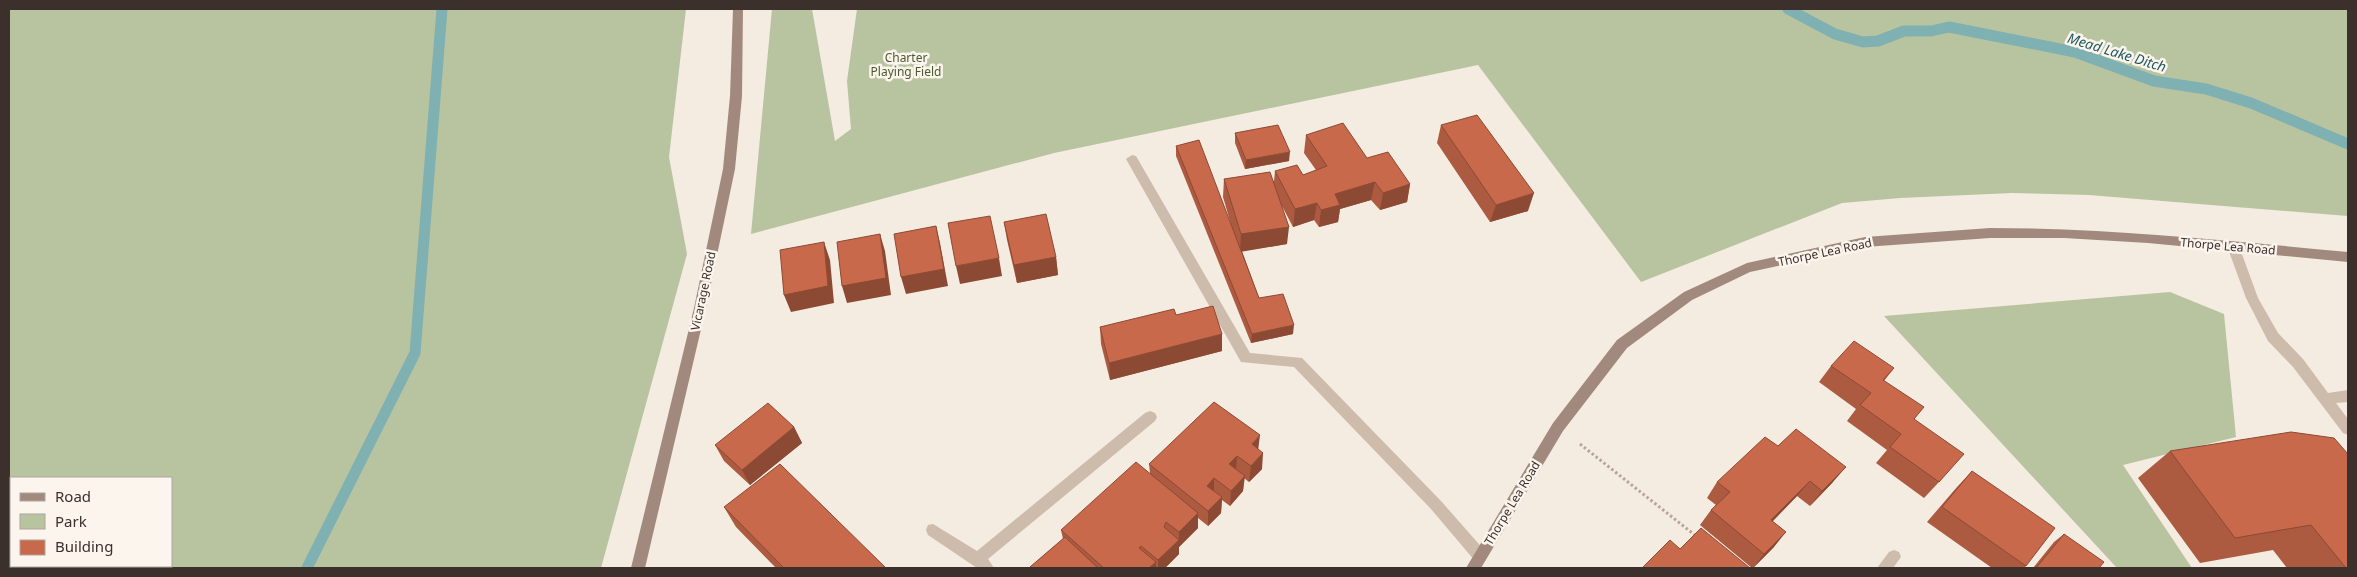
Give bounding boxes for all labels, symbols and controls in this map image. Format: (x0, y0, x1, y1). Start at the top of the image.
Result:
water label: Mead Lake Ditch (2065, 28, 2169, 76)
park label: Charter Playing Field (871, 49, 941, 80)
street label: Thorpe Lea Road (2180, 233, 2276, 259)
street label: Thorpe Lea Road (1777, 234, 1873, 270)
street label: Vicarage Road (686, 250, 720, 332)
street label: Thorpe Lea Road (1480, 458, 1544, 548)
legend (10, 477, 172, 567)
text: Road (55, 486, 91, 506)
text: Park (55, 511, 87, 531)
text: Building (55, 536, 113, 556)

